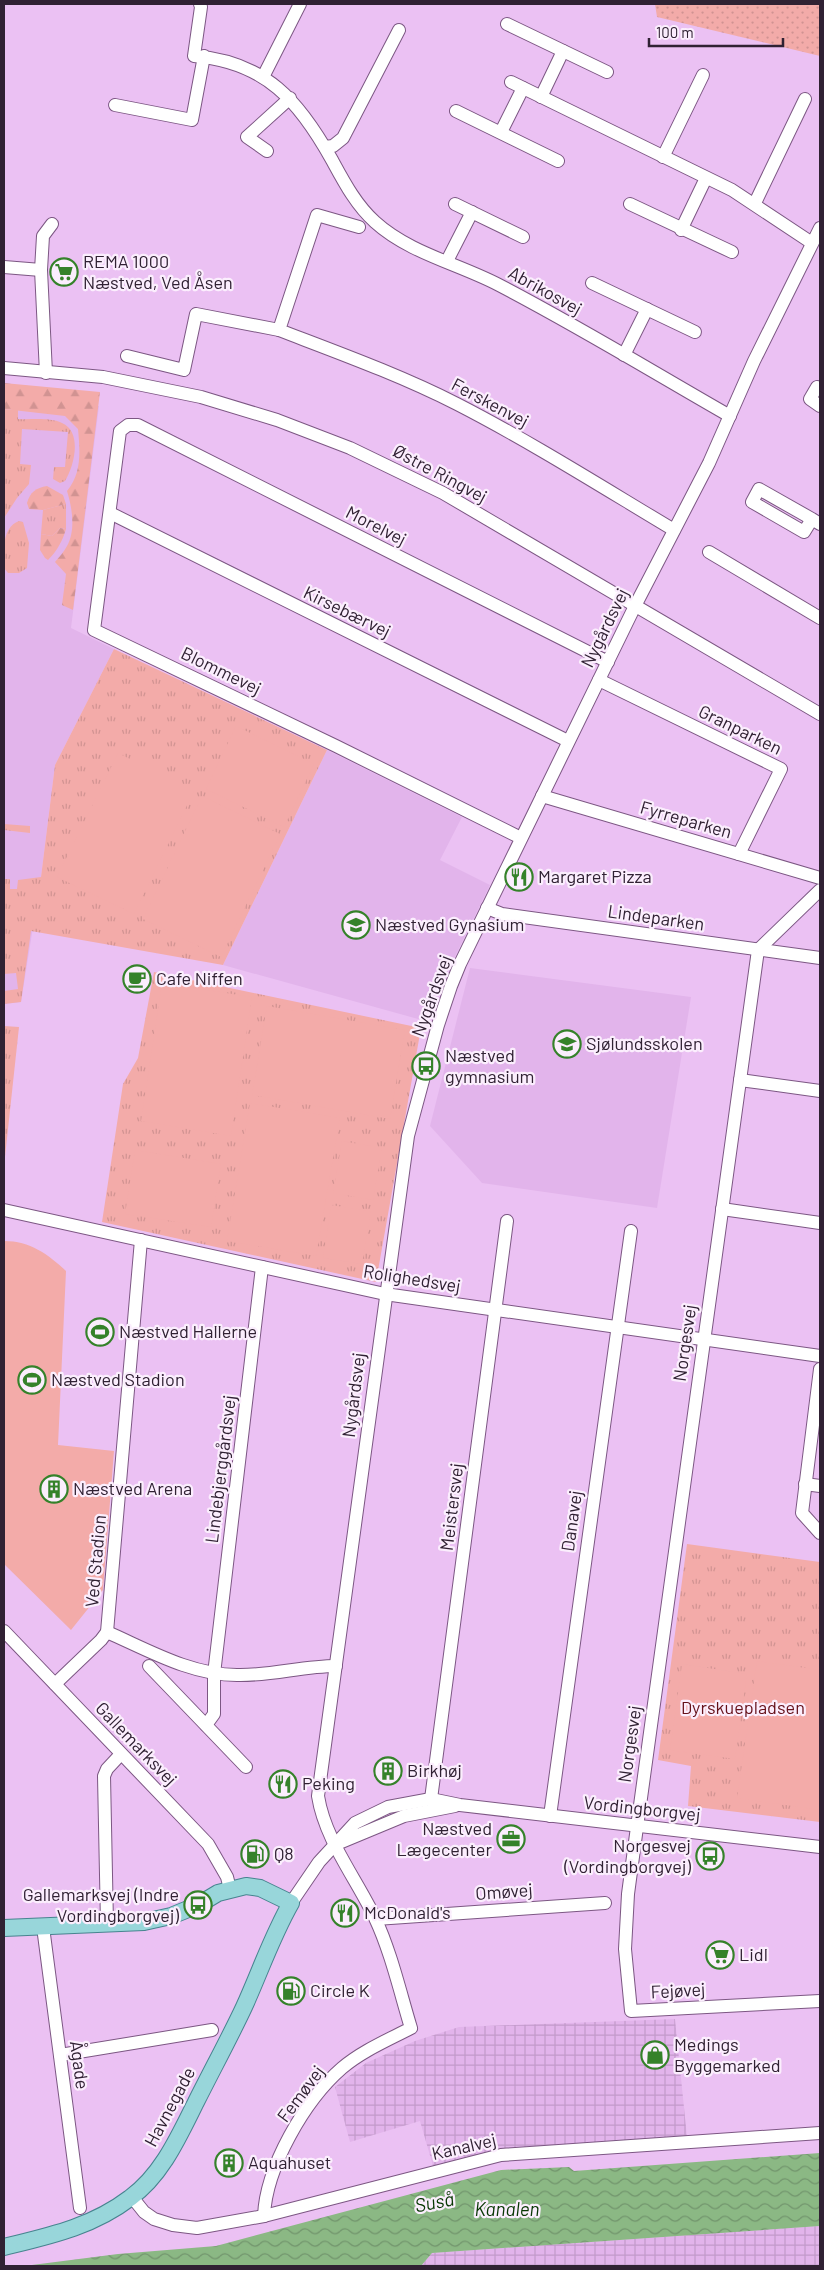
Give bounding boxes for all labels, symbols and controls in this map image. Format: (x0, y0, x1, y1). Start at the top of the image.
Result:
scale bar (649, 15, 783, 47)
text: 100 m (656, 23, 694, 41)
place label: REMA 1000 Næstved, Ved Åsen (83, 250, 233, 293)
supermarket icon: REMA 1000 Næstved, Ved Åsen (49, 257, 79, 287)
street label: Abrikosvej (505, 261, 586, 319)
street label: Ferskenvej (448, 373, 533, 432)
street label: Østre Ringvej (390, 439, 491, 507)
street label: Morelvej (342, 501, 410, 550)
street label: Kirsebærvej (300, 581, 395, 642)
street label: Nygårdsvej (575, 584, 633, 671)
street label: Blommevej (178, 641, 265, 699)
street label: Granparken (695, 699, 786, 759)
street label: Fyrreparken (638, 795, 735, 843)
restaurant icon: Margaret Pizza (504, 862, 534, 892)
place label: Margaret Pizza (538, 865, 652, 887)
street label: Lindeparken (606, 899, 706, 935)
school or university icon: Næstved Gynasium (341, 910, 371, 940)
place label: Næstved Gynasium (375, 913, 524, 935)
street label: Nygårdsvej (406, 952, 456, 1040)
cafe icon: Cafe Niffen (122, 964, 152, 994)
place label: Cafe Niffen (156, 967, 243, 989)
school or university icon: Sjølundsskolen (552, 1029, 582, 1059)
place label: Sjølundsskolen (586, 1032, 703, 1054)
place label: Næstved gymnasium (445, 1044, 535, 1087)
bus stop icon: Næstved gymnasium (411, 1051, 441, 1081)
street label: Rolighedsvej (362, 1259, 463, 1297)
street label: Norgesvej (668, 1303, 700, 1383)
sports icon: Næstved Hallerne (85, 1317, 115, 1347)
place label: Næstved Hallerne (119, 1320, 257, 1342)
street label: Nygårdsvej (337, 1351, 369, 1439)
sports icon: Næstved Stadion (17, 1365, 47, 1395)
place label: Næstved Stadion (51, 1368, 185, 1390)
street label: Lindebjerggårdsvej (200, 1394, 240, 1544)
street label: Meistersvej (435, 1462, 467, 1552)
building icon: Næstved Arena (39, 1474, 69, 1504)
place label: Næstved Arena (73, 1477, 192, 1499)
street label: Danavej (556, 1489, 586, 1553)
street label: Ved Stadion (80, 1514, 110, 1608)
park label: Dyrskuepladsen (681, 1696, 805, 1718)
street label: Gallemarksvej (91, 1697, 182, 1790)
street label: Norgesvej (613, 1704, 645, 1784)
building icon: Birkhøj (373, 1756, 403, 1786)
place label: Birkhøj (407, 1759, 462, 1781)
restaurant icon: Peking (268, 1769, 298, 1799)
place label: Peking (302, 1772, 355, 1794)
street label: Vordingborgvej (583, 1791, 702, 1825)
place label: Næstved Lægecenter (397, 1817, 492, 1860)
office icon: Næstved Lægecenter (496, 1824, 526, 1854)
place label: Norgesvej (Vordingborgvej) (563, 1834, 691, 1877)
fuel station icon: Q8 (240, 1839, 270, 1869)
bus stop icon: Norgesvej (Vordingborgvej) (695, 1841, 725, 1871)
place label: Q8 (274, 1842, 294, 1864)
street label: Omøvej (475, 1878, 533, 1904)
place label: Gallemarksvej (Indre Vordingborgvej) (23, 1883, 179, 1926)
bus stop icon: Gallemarksvej (Indre Vordingborgvej) (183, 1890, 213, 1920)
restaurant icon: McDonald's (330, 1898, 360, 1928)
place label: McDonald's (364, 1901, 451, 1923)
supermarket icon: Lidl (705, 1940, 735, 1970)
place label: Lidl (739, 1943, 768, 1965)
fuel station icon: Circle K (276, 1976, 306, 2006)
street label: Fejøvej (650, 1978, 706, 2002)
place label: Circle K (310, 1979, 370, 2001)
place label: Medings Byggemarked (674, 2033, 781, 2076)
street label: Ågade (66, 2039, 94, 2091)
shop icon: Medings Byggemarked (640, 2040, 670, 2070)
street label: Femøvej (272, 2061, 329, 2126)
street label: Havnegade (139, 2063, 199, 2150)
street label: Kanalvej (429, 2128, 498, 2164)
building icon: Aquahuset (214, 2148, 244, 2178)
place label: Aquahuset (248, 2151, 331, 2173)
water label: Suså (413, 2186, 456, 2217)
water label: Kanalen (474, 2197, 540, 2220)

